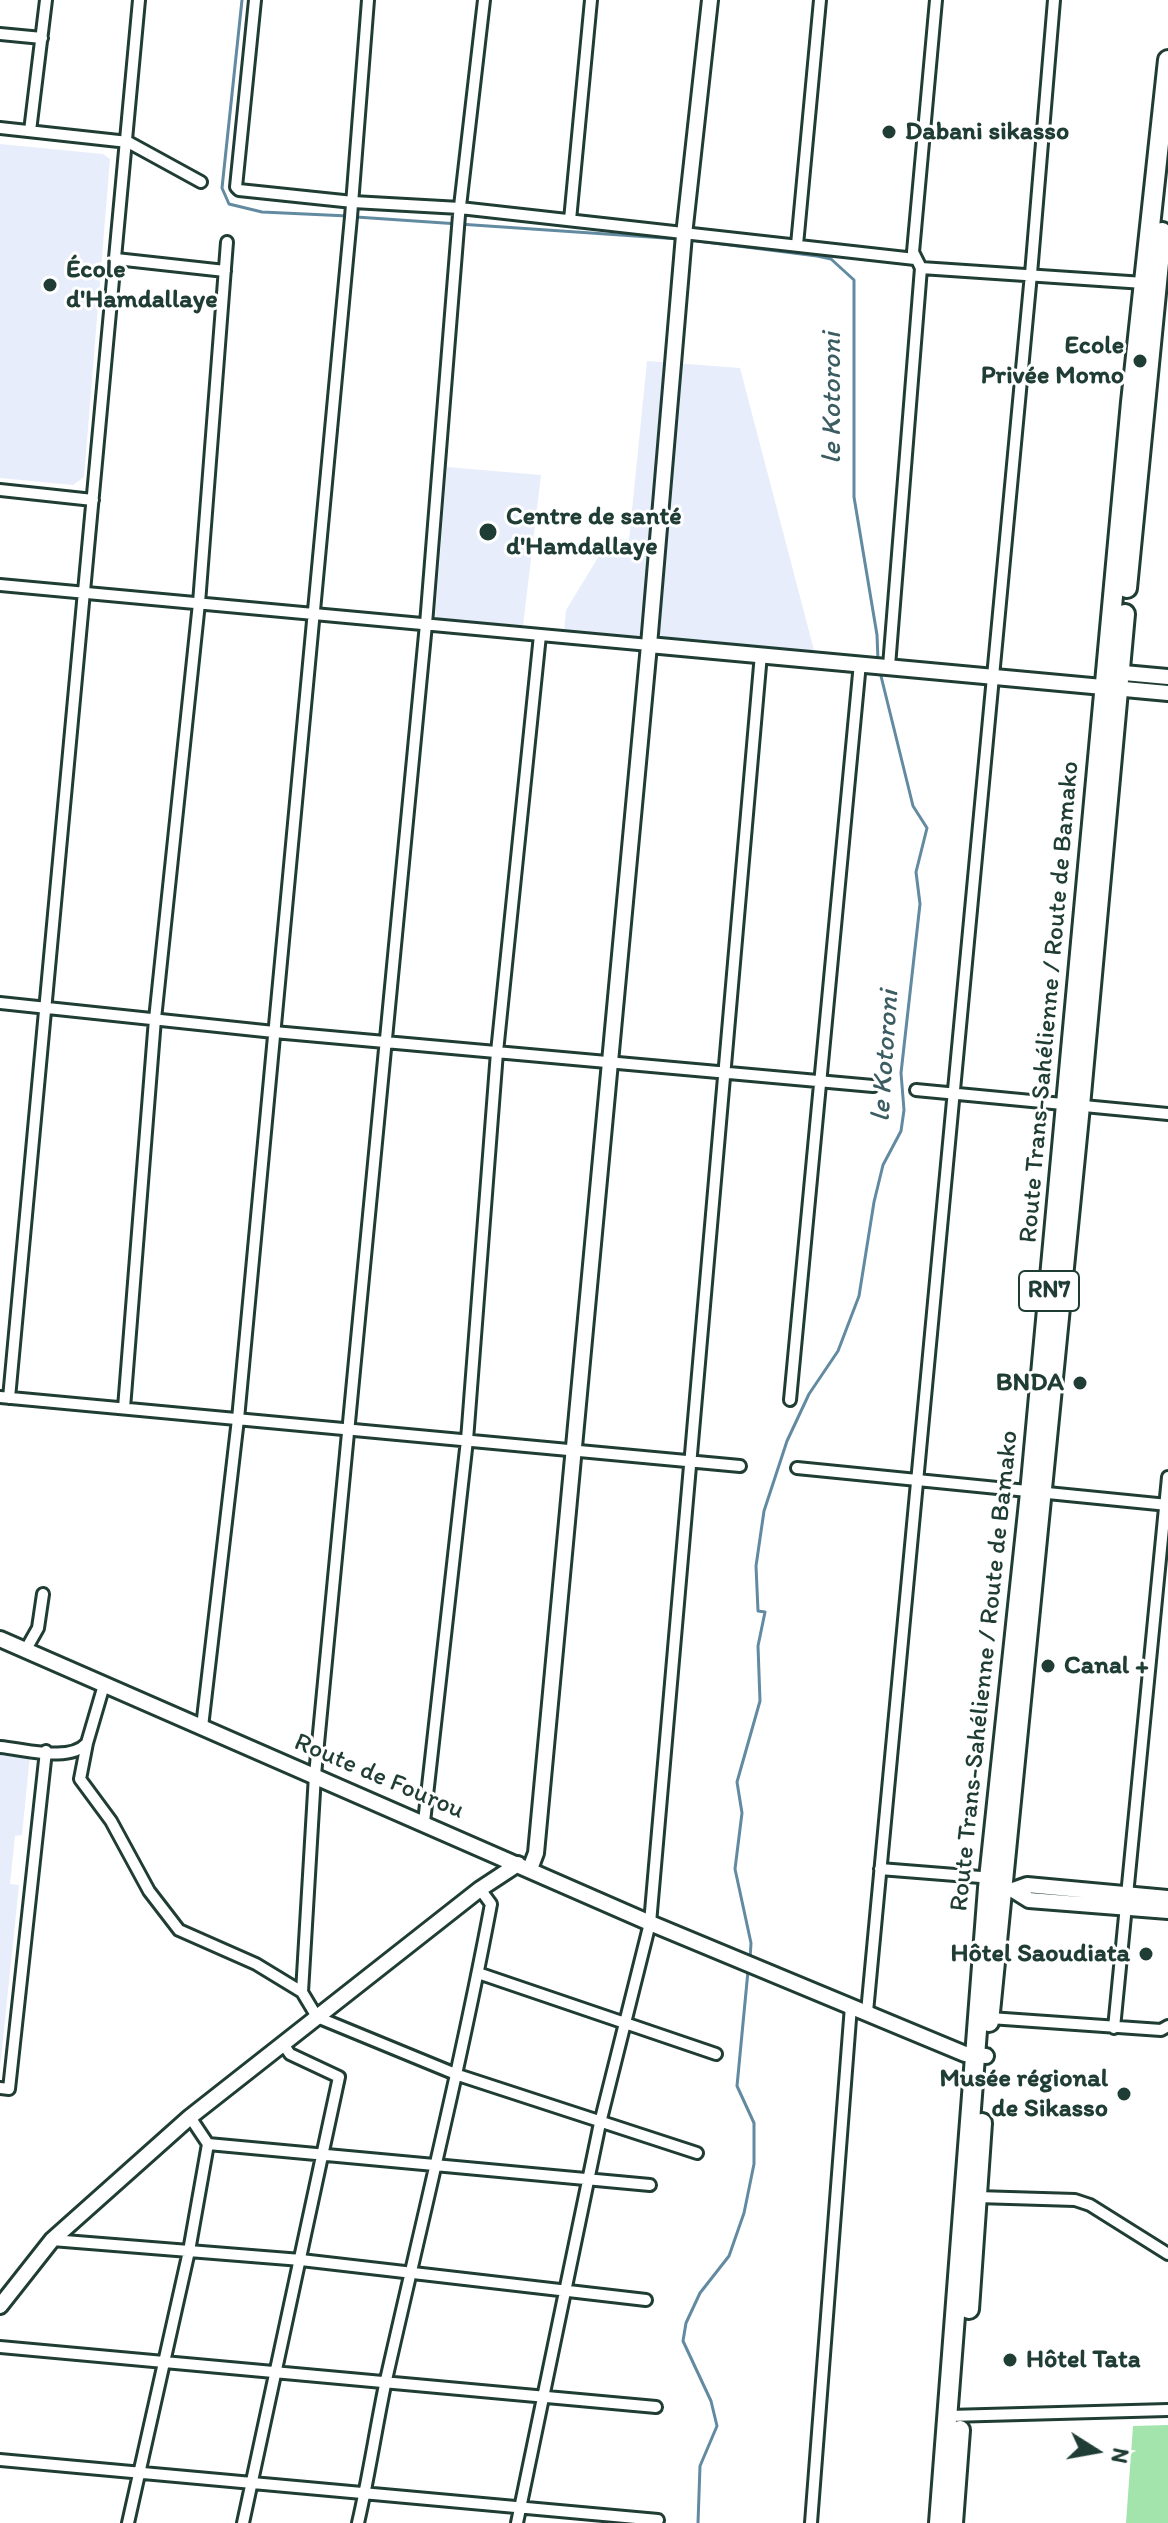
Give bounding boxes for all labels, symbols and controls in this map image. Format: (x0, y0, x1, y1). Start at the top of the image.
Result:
place label: Dabani sikasso (905, 116, 1069, 148)
marker: Dabani sikasso (880, 123, 898, 141)
place label: École d'Hamdallaye (66, 254, 218, 316)
marker: École d'Hamdallaye (41, 276, 59, 294)
place label: Ecole Privée Momo (981, 330, 1124, 392)
water label: le Kotoroni (816, 332, 850, 464)
marker: Ecole Privée Momo (1131, 352, 1149, 370)
place label: Centre de santé d'Hamdallaye (506, 501, 682, 562)
marker: Centre de santé d'Hamdallaye (477, 521, 499, 543)
street label: Route Trans-Sahélienne / Route de Bamako (1013, 760, 1087, 1244)
water label: le Kotoroni (865, 989, 907, 1123)
road number: RN7 (1019, 1271, 1079, 1311)
place label: BNDA (996, 1367, 1064, 1399)
marker: BNDA (1071, 1374, 1089, 1392)
street label: Route Trans-Sahélienne / Route de Bamako (944, 1429, 1026, 1913)
place label: Canal + (1064, 1650, 1149, 1682)
marker: Canal + (1039, 1657, 1057, 1675)
street label: Route de Fourou (289, 1727, 469, 1827)
place label: Hôtel Saoudiata (951, 1938, 1130, 1970)
marker: Hôtel Saoudiata (1137, 1945, 1155, 1963)
place label: Musée régional de Sikasso (940, 2063, 1108, 2124)
marker: Musée régional de Sikasso (1115, 2085, 1133, 2103)
place label: Hôtel Tata (1026, 2344, 1141, 2376)
marker: Hôtel Tata (1001, 2351, 1019, 2369)
north arrow (1056, 2411, 1136, 2491)
text: N (1105, 2446, 1135, 2466)

